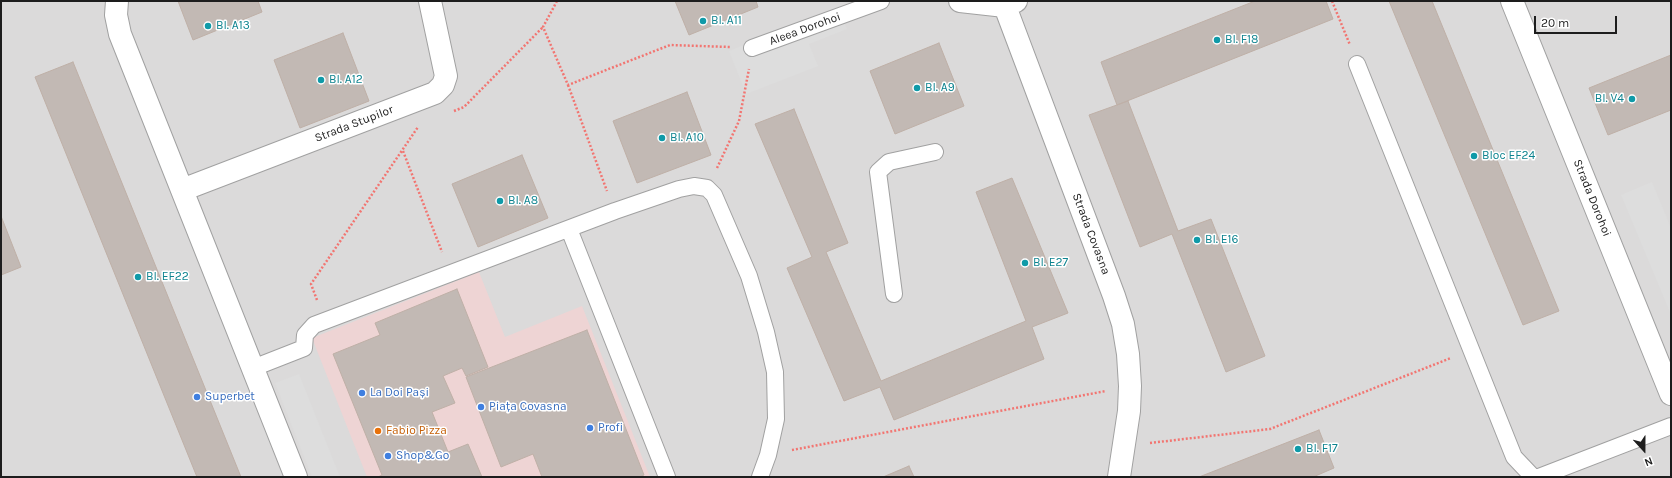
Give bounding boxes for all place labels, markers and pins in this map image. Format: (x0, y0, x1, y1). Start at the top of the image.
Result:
place label: Bl. A11 (711, 14, 742, 28)
marker: Bl. A11 (698, 16, 708, 26)
place label: Bl. A13 (216, 19, 250, 33)
marker: Bl. A13 (203, 21, 213, 31)
place label: Bl. F18 (1225, 33, 1258, 47)
marker: Bl. F18 (1212, 35, 1222, 45)
place label: Bl. A12 (329, 73, 363, 87)
marker: Bl. A12 (316, 75, 326, 85)
place label: Bl. A9 (925, 81, 955, 95)
marker: Bl. A9 (912, 83, 922, 93)
place label: Bl. V4 (1595, 92, 1624, 106)
marker: Bl. V4 (1627, 94, 1637, 104)
place label: Bl. A10 (670, 131, 704, 145)
marker: Bl. A10 (657, 133, 667, 143)
place label: Bloc EF24 (1482, 149, 1535, 163)
marker: Bloc EF24 (1469, 151, 1479, 161)
place label: Bl. A8 (508, 194, 538, 208)
marker: Bl. A8 (495, 196, 505, 206)
place label: Bl. E16 (1205, 233, 1238, 247)
marker: Bl. E16 (1192, 235, 1202, 245)
place label: Bl. E27 (1033, 256, 1068, 270)
marker: Bl. E27 (1020, 258, 1030, 268)
place label: Bl. EF22 (146, 270, 189, 284)
marker: Bl. EF22 (133, 272, 143, 282)
place label: La Doi Pași (370, 386, 429, 400)
marker: La Doi Pași (357, 388, 367, 398)
place label: Superbet (205, 390, 255, 404)
marker: Superbet (192, 392, 202, 402)
place label: Piața Covasna (489, 400, 566, 414)
marker: Piața Covasna (476, 402, 486, 412)
place label: Profi (598, 421, 623, 435)
marker: Profi (585, 423, 595, 433)
place label: Fabio Pizza (386, 424, 447, 438)
marker: Fabio Pizza (373, 426, 383, 436)
place label: Bl. F17 (1306, 442, 1338, 456)
marker: Bl. F17 (1293, 444, 1303, 454)
place label: Shop&Go (396, 449, 449, 463)
marker: Shop&Go (383, 451, 393, 461)

